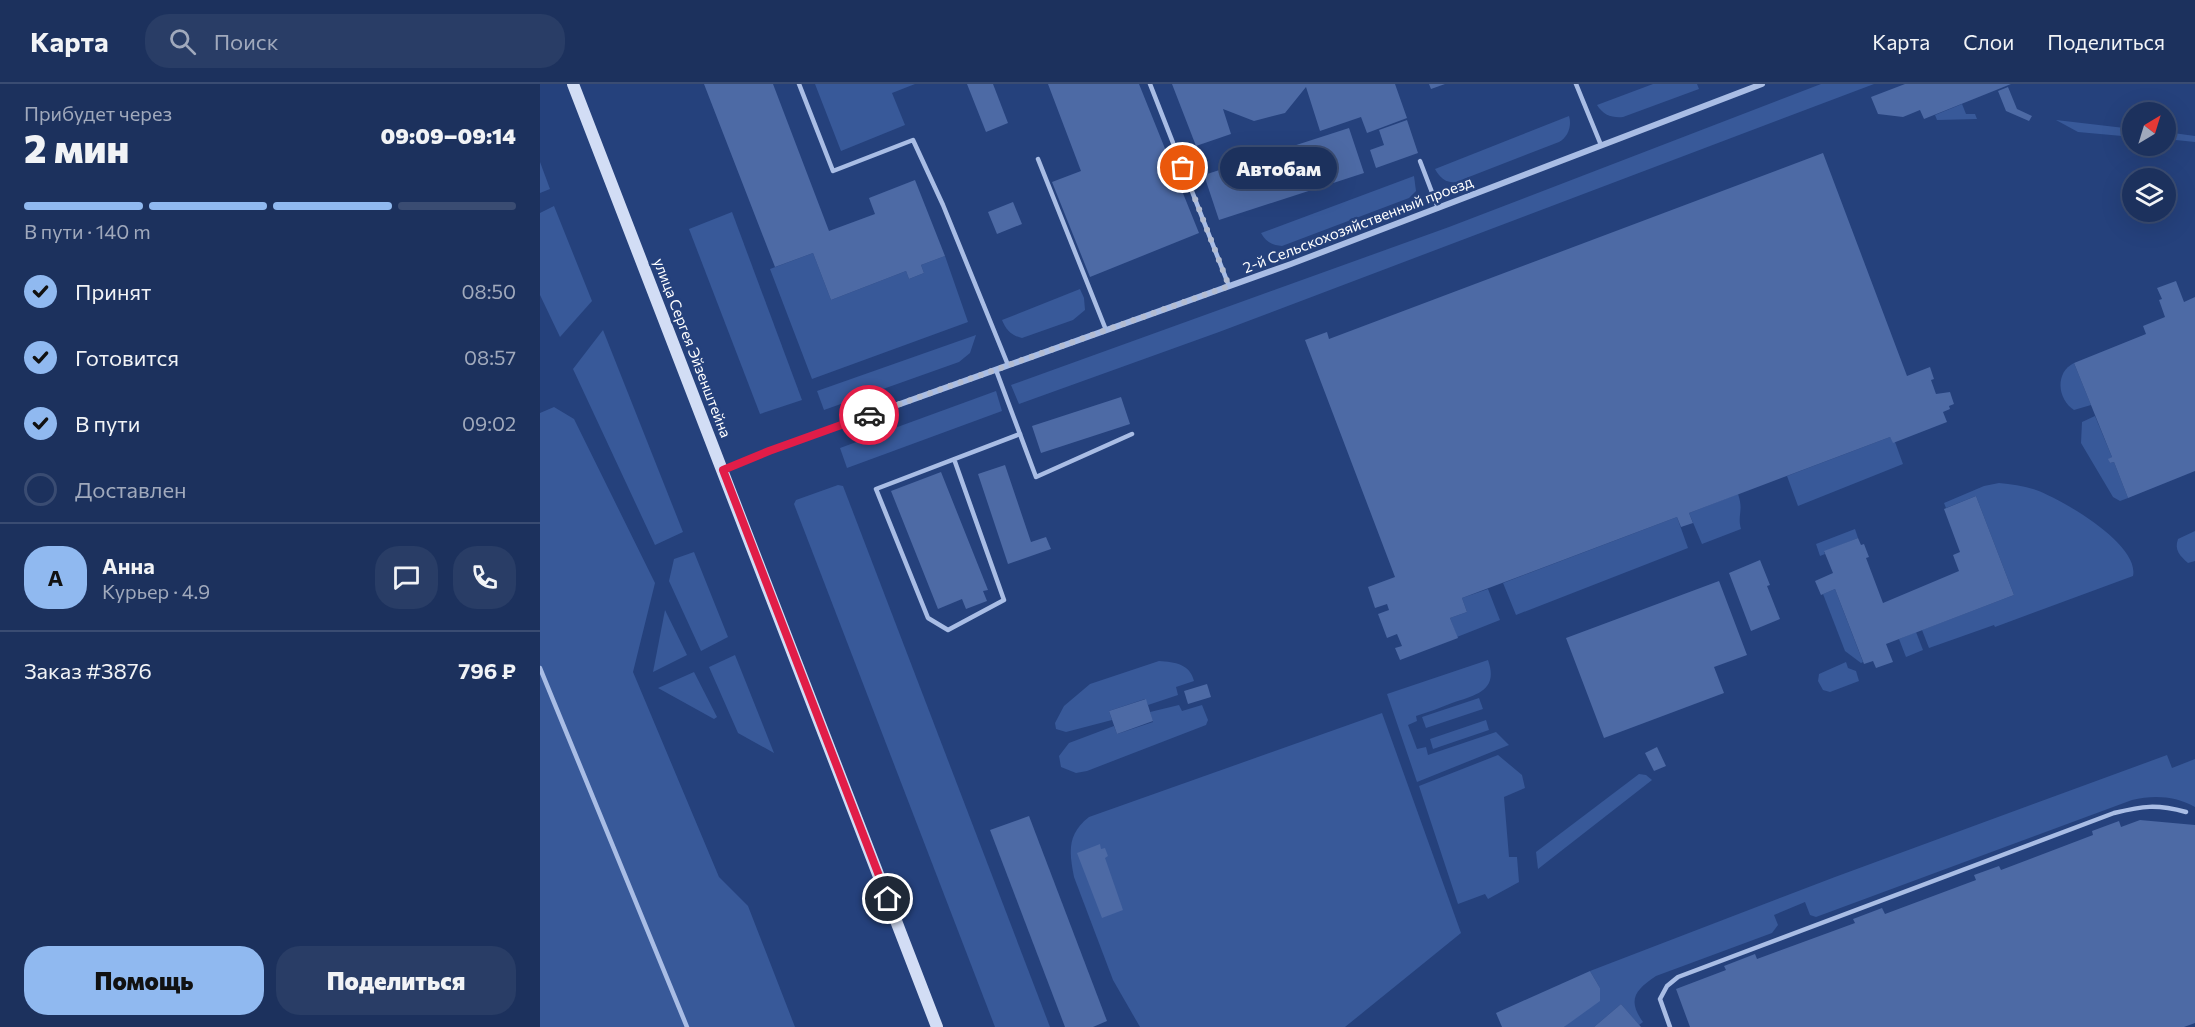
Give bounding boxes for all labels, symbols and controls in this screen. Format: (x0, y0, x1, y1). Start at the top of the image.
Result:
search box (145, 14, 565, 68)
text: Карта (30, 24, 109, 58)
icon: search (166, 25, 199, 58)
text: Поиск (214, 28, 278, 55)
text: Карта (1872, 29, 1930, 54)
text: Слои (1963, 29, 2014, 54)
text: Поделиться (2047, 29, 2165, 54)
text: Прибудет через (24, 101, 172, 125)
north arrow (2122, 102, 2176, 156)
map controls (2122, 102, 2176, 222)
text: 09:09–09:14 (381, 122, 516, 149)
text: 2 мин (24, 123, 129, 171)
pin (1157, 142, 1208, 193)
callout: Автобам (1219, 147, 1336, 189)
icon: bag (1166, 151, 1199, 184)
text: Автобам (1236, 156, 1321, 180)
button: layers (2122, 168, 2176, 222)
street label: 2-й Сельскохозяйственный проезд (1240, 172, 1475, 276)
text: В пути · 140 m (24, 219, 151, 243)
street label: улица Сергея Эйзенштейна (650, 255, 736, 440)
icon: check (24, 275, 57, 308)
text: Принят (75, 278, 151, 305)
text: 08:50 (462, 279, 516, 303)
icon: check (24, 341, 57, 374)
text: Готовится (75, 344, 179, 371)
text: 08:57 (464, 345, 516, 369)
courier (839, 385, 899, 445)
icon: car (853, 399, 886, 432)
icon: check (24, 407, 57, 440)
text: В пути (75, 410, 140, 437)
text: 09:02 (462, 411, 516, 435)
text: Доставлен (75, 476, 187, 503)
button: chat (375, 546, 438, 609)
button: phone (453, 546, 516, 609)
text: Анна (102, 552, 155, 579)
text: А (48, 564, 63, 591)
text: Курьер · 4.9 (102, 579, 210, 603)
text: Заказ #3876 (24, 657, 152, 684)
text: 796 ₽ (458, 657, 516, 684)
pin (862, 873, 913, 924)
icon: home (871, 882, 904, 915)
button: Помощь (24, 946, 264, 1015)
button: Поделиться (276, 946, 516, 1015)

